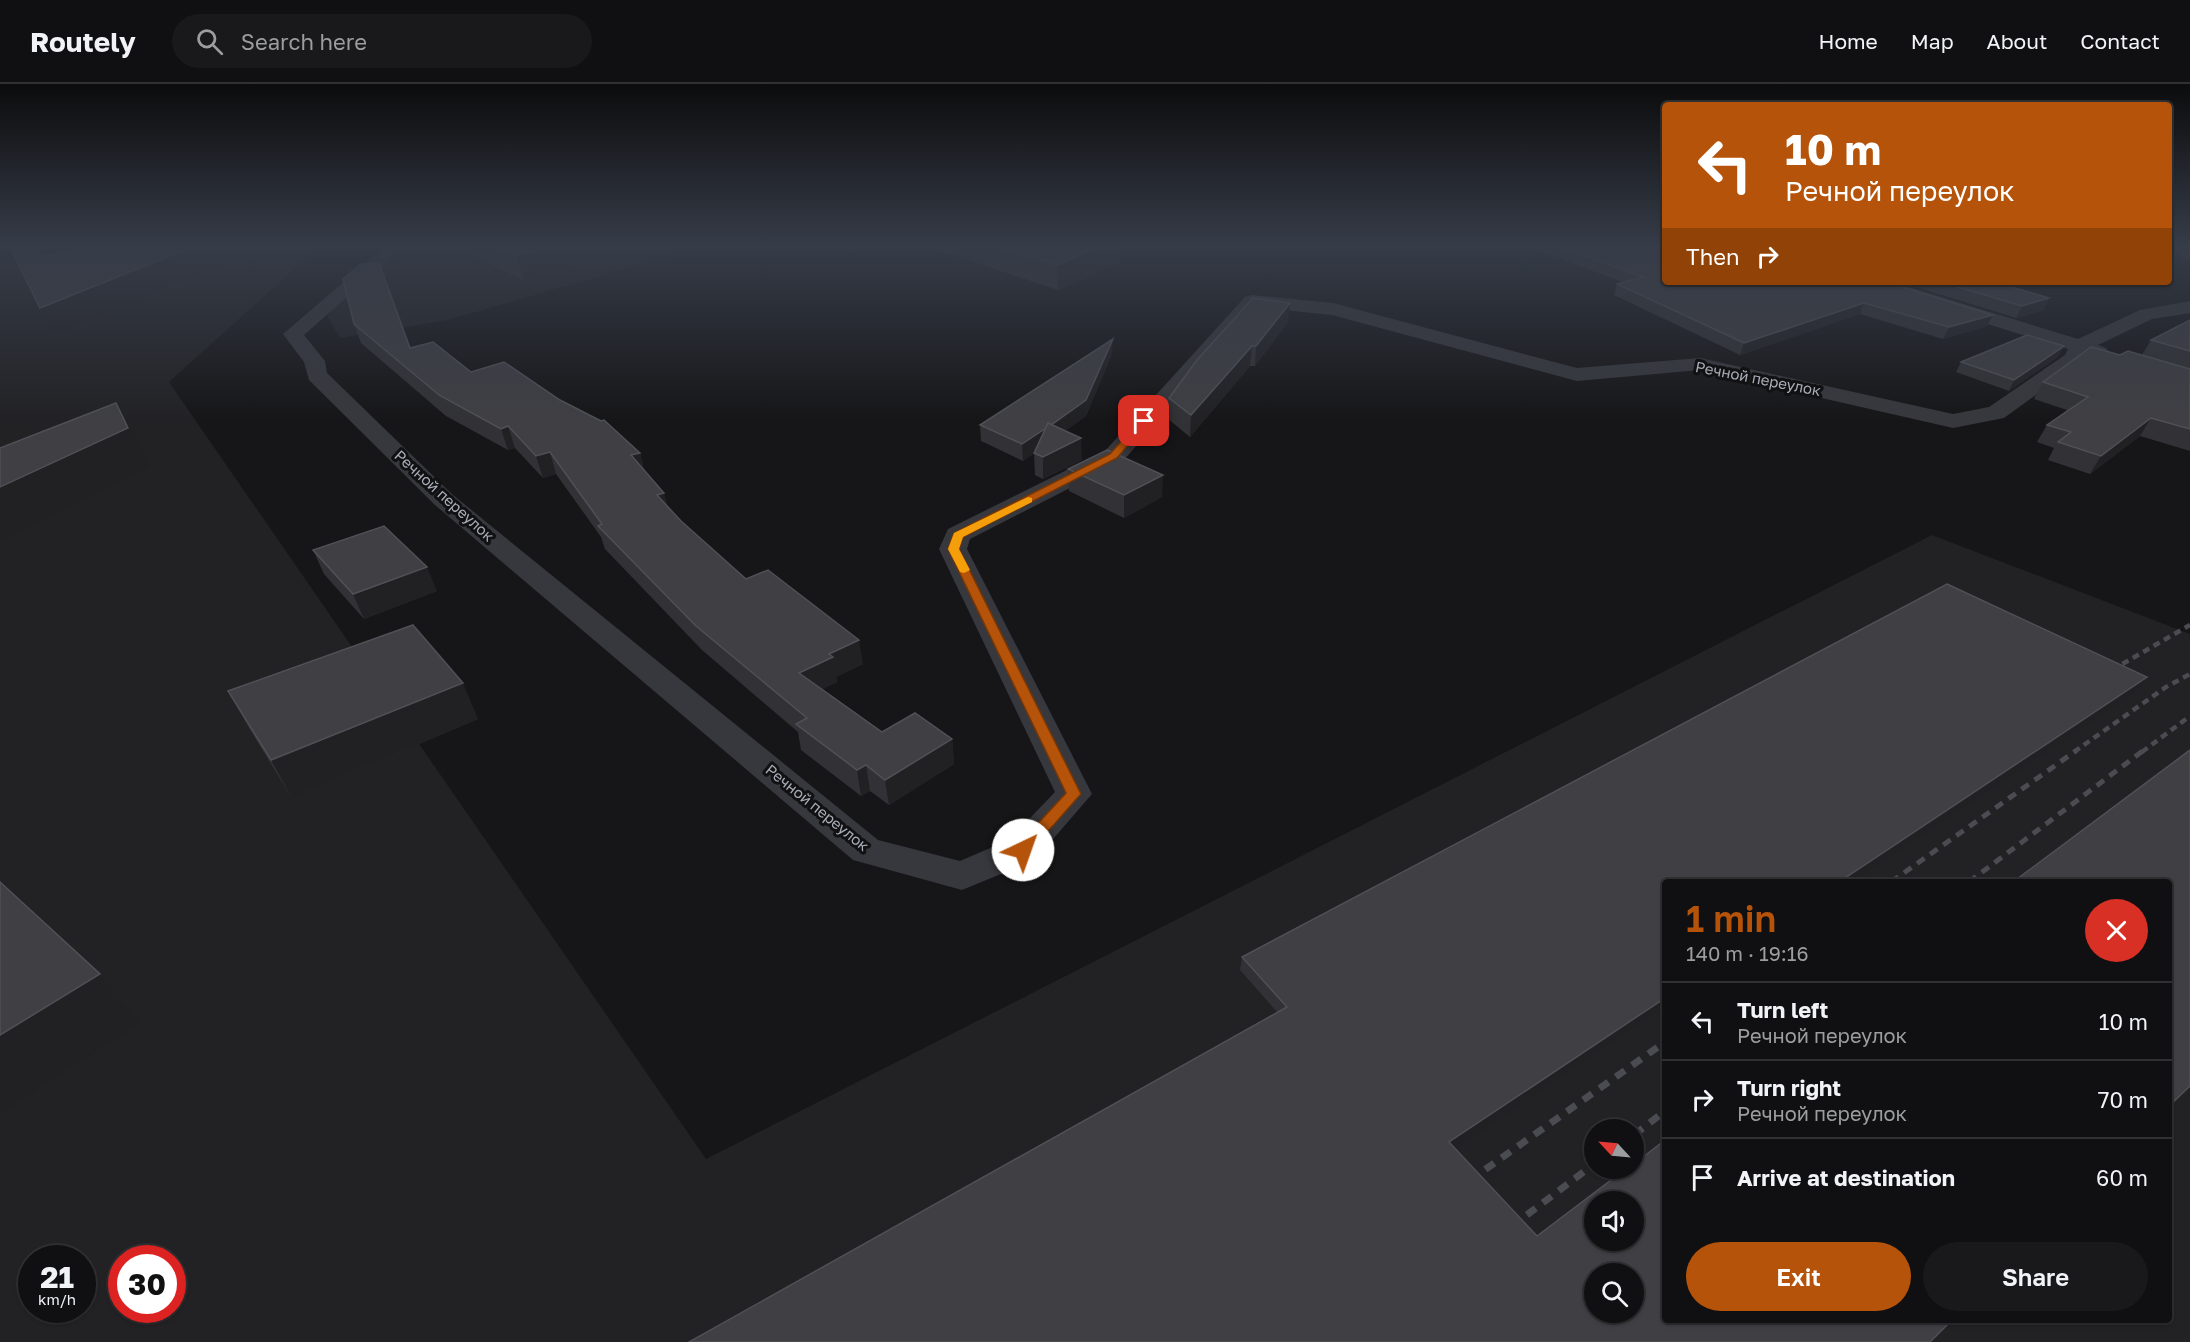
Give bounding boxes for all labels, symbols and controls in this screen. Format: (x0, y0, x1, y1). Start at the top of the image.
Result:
search box (172, 14, 592, 68)
text: Routely (30, 25, 136, 58)
icon: search (193, 25, 226, 58)
text: Search here (241, 28, 367, 55)
text: Home (1818, 28, 1878, 54)
text: Map (1911, 28, 1954, 54)
text: About (1987, 28, 2047, 54)
text: Contact (2080, 28, 2160, 54)
text: 10 m (1785, 124, 1881, 174)
icon: left (1686, 126, 1764, 204)
text: Речной переулок (1785, 175, 2015, 207)
icon: right (1751, 240, 1784, 273)
text: Then (1686, 243, 1739, 270)
street label: Речной переулок (1694, 357, 1823, 399)
pin (1118, 395, 1169, 446)
icon: arrive (1127, 404, 1160, 437)
street label: Речной переулок (391, 446, 498, 545)
street label: Речной переулок (762, 760, 873, 855)
position arrow (991, 818, 1055, 882)
text: 1 min (1686, 897, 1776, 940)
button: close (2085, 899, 2148, 962)
text: 140 m · 19:16 (1686, 941, 1809, 965)
text: Turn left (1737, 996, 1828, 1023)
icon: left (1686, 1005, 1719, 1038)
text: 10 m (2099, 1008, 2148, 1035)
text: Речной переулок (1737, 1023, 1907, 1047)
text: Turn right (1737, 1074, 1841, 1101)
icon: right (1686, 1083, 1719, 1116)
text: 70 m (2098, 1086, 2148, 1113)
text: Речной переулок (1737, 1101, 1907, 1125)
north arrow (1584, 1119, 1644, 1179)
map controls (1584, 1119, 1644, 1323)
icon: arrive (1686, 1161, 1719, 1194)
text: Arrive at destination (1737, 1164, 1955, 1191)
text: 60 m (2096, 1164, 2148, 1191)
button: sound (1584, 1191, 1644, 1251)
button: Exit (1686, 1242, 1911, 1311)
button: Share (1923, 1242, 2148, 1311)
speed limit sign: 30 (108, 1245, 186, 1323)
text: 21 (40, 1259, 74, 1295)
button: search (1584, 1263, 1644, 1323)
text: km/h (38, 1290, 76, 1308)

